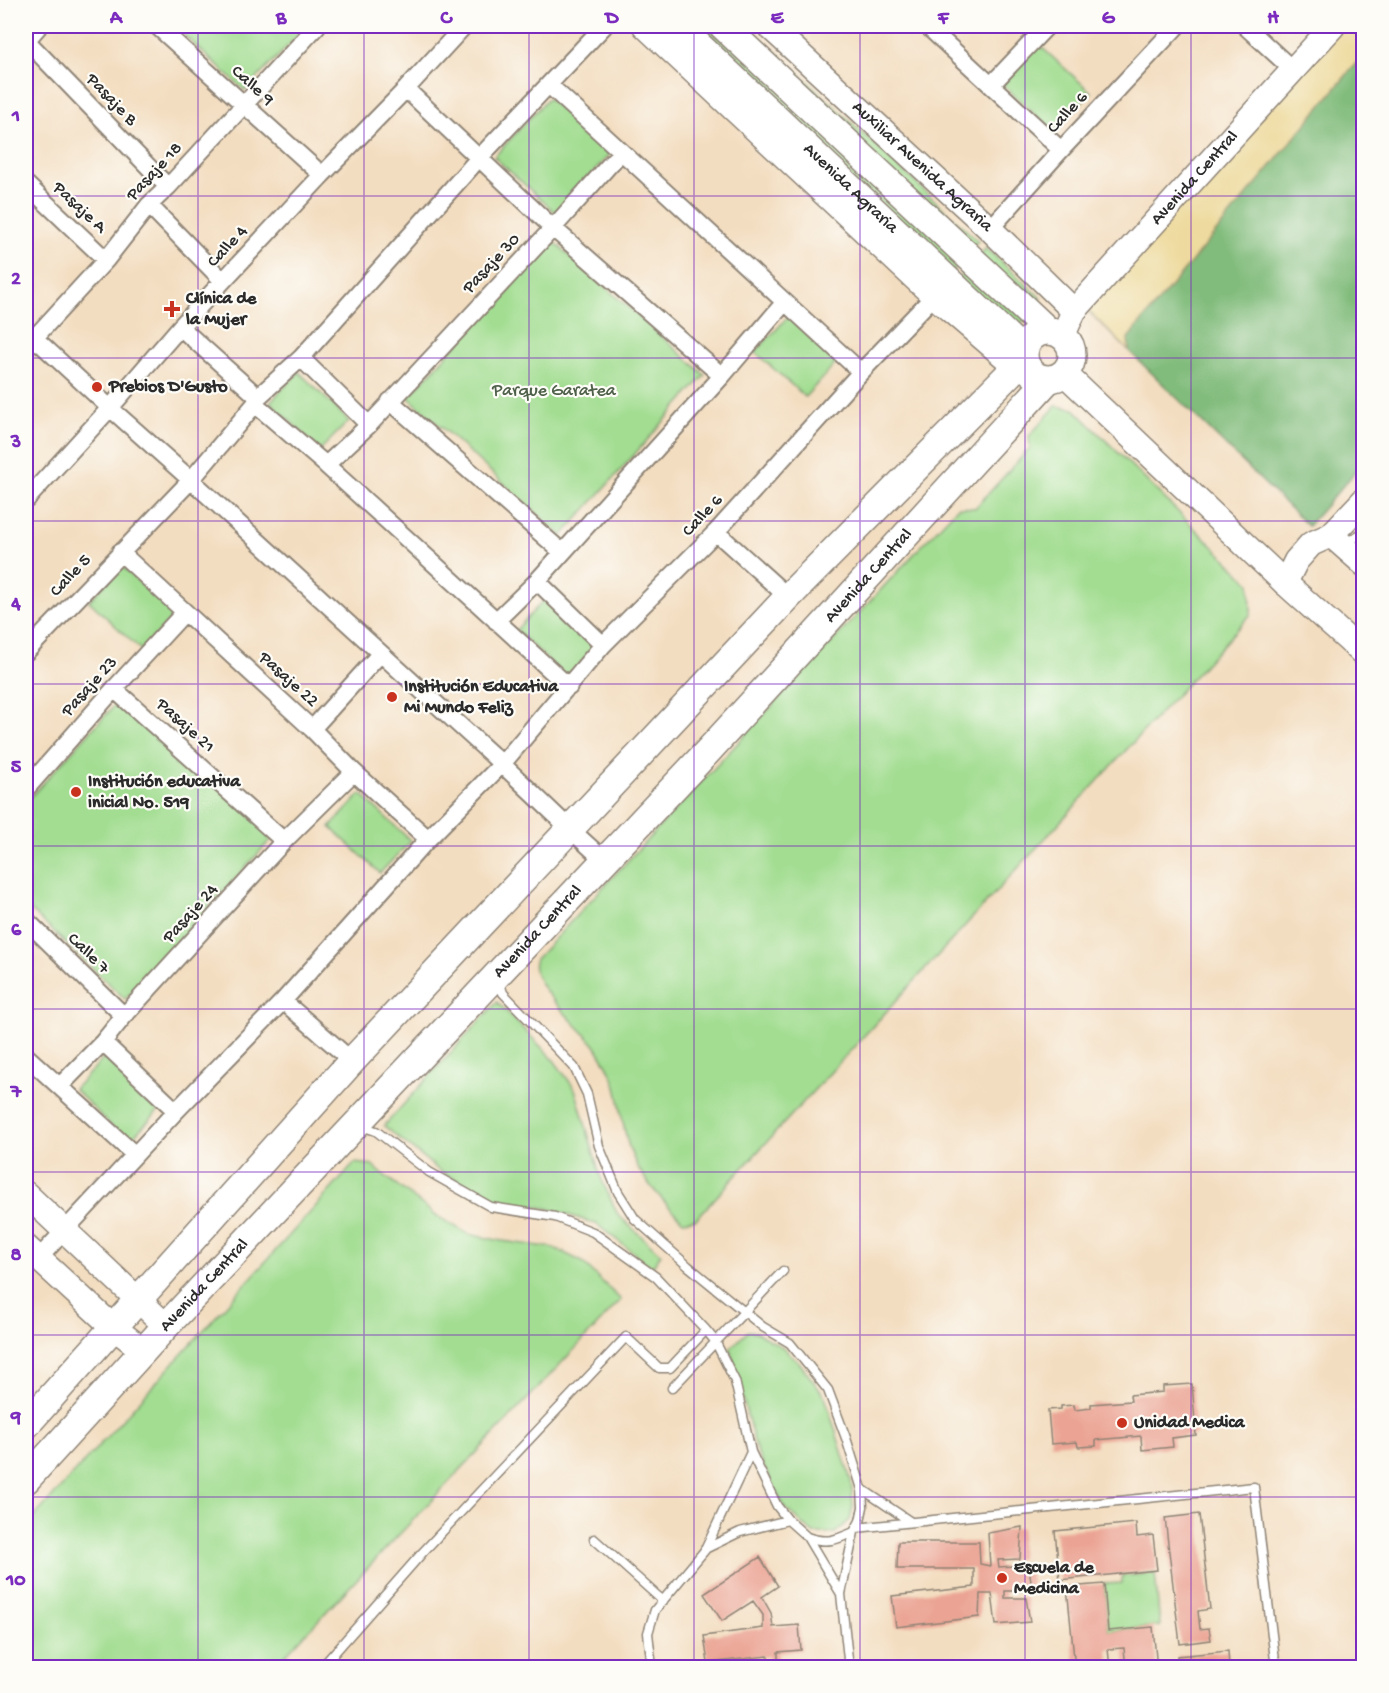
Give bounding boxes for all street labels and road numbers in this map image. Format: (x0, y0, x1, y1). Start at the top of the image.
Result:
street label: Calle 9 (226, 61, 278, 111)
street label: Pasaje B (80, 69, 142, 131)
street label: Calle 6 (1043, 87, 1093, 139)
street label: Auxiliar Avenida Agraria (849, 97, 997, 237)
street label: Avenida Central (1147, 126, 1243, 230)
street label: Pasaje 18 (122, 138, 187, 206)
street label: Avenida Agraria (799, 138, 903, 238)
street label: Pasaje A (47, 177, 111, 239)
street label: Calle 4 (203, 221, 253, 272)
street label: Pasaje 30 (458, 229, 525, 299)
street label: Calle 6 (678, 490, 728, 542)
street label: Avenida Central (820, 524, 917, 627)
street label: Calle 5 (46, 550, 96, 602)
street label: Pasaje 22 (253, 647, 322, 712)
street label: Pasaje 23 (57, 653, 122, 722)
street label: Pasaje 21 (151, 694, 219, 758)
street label: Pasaje 24 (158, 880, 223, 949)
street label: Avenida Central (489, 881, 587, 983)
street label: Calle 7 (63, 929, 114, 980)
street label: Avenida Central (155, 1234, 253, 1336)

